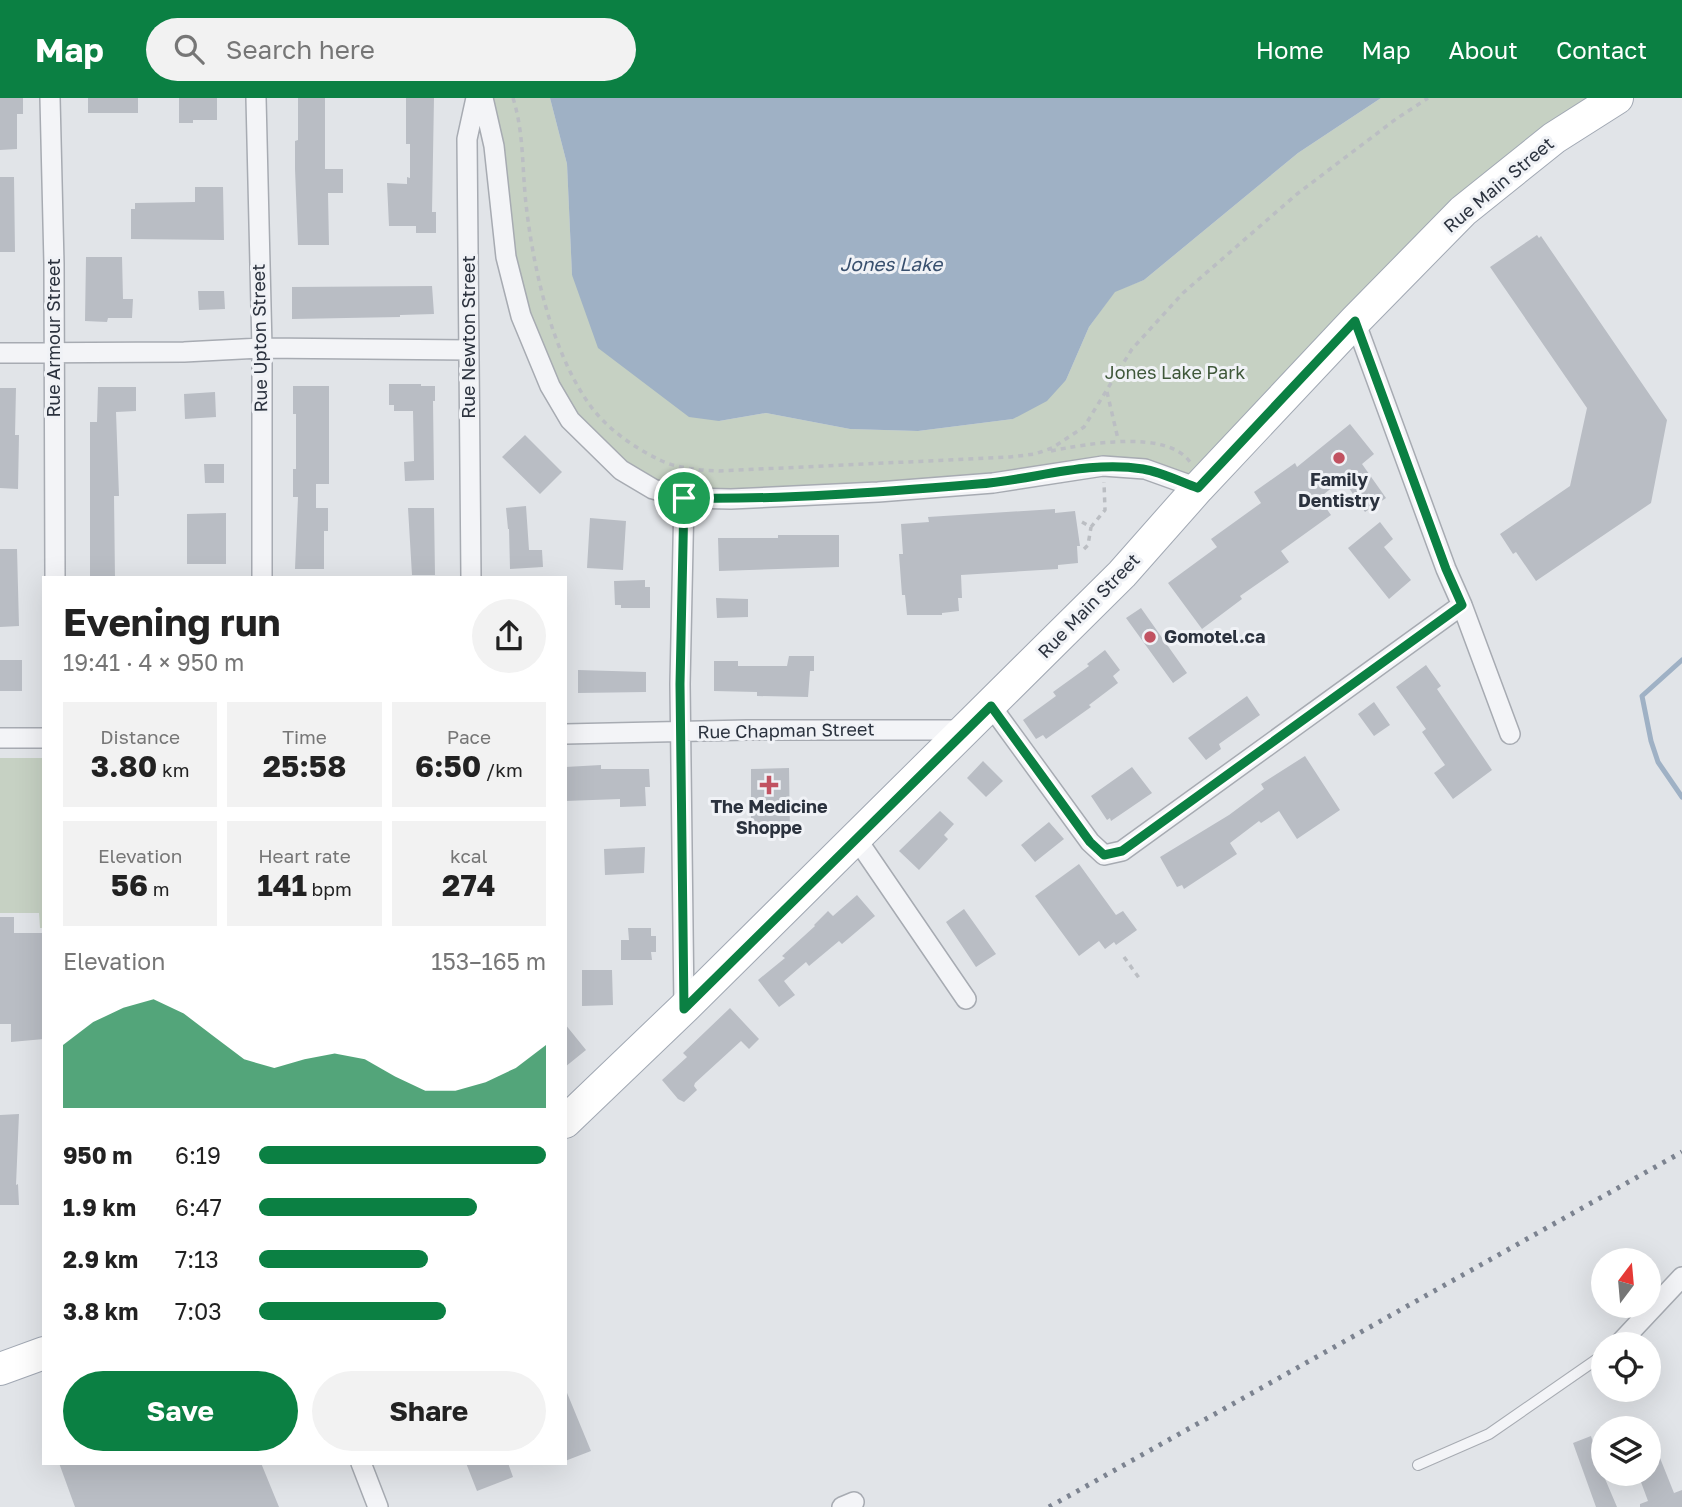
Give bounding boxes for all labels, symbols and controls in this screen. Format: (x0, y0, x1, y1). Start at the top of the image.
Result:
search box (146, 18, 636, 81)
text: Map (35, 30, 104, 69)
icon: search (170, 30, 208, 68)
text: Search here (226, 34, 375, 65)
text: Home (1256, 35, 1324, 64)
text: Map (1362, 35, 1411, 64)
text: About (1449, 35, 1518, 64)
text: Contact (1556, 35, 1647, 64)
street label: Rue Main Street (1439, 132, 1558, 237)
water label: Jones Lake (840, 252, 944, 275)
street label: Rue Newton Street (457, 255, 479, 419)
street label: Rue Armour Street (42, 258, 64, 418)
street label: Rue Upton Street (247, 263, 271, 413)
park label: Jones Lake Park (1105, 361, 1245, 383)
marker: Family Dentistry (1331, 450, 1347, 466)
pin (654, 468, 714, 528)
place label: Family Dentistry (1298, 468, 1380, 511)
icon: arrive (665, 479, 703, 517)
street label: Rue Main Street (1033, 548, 1144, 662)
text: Evening run (63, 599, 281, 644)
button: share (472, 599, 546, 673)
place label: Gomotel.ca (1164, 625, 1265, 647)
marker: Gomotel.ca (1142, 629, 1158, 645)
text: 19:41 · 4 × 950 m (63, 648, 244, 676)
street label: Rue Chapman Street (697, 717, 875, 743)
text: Distance (100, 725, 180, 748)
text: Time (282, 725, 327, 748)
text: Pace (447, 725, 491, 748)
text: 3.80 (91, 748, 157, 784)
text: 25:58 (263, 748, 346, 784)
text: 6:50 (415, 748, 481, 784)
text: km (157, 758, 190, 781)
text: /km (481, 758, 523, 781)
marker: The Medicine Shoppe (761, 777, 777, 793)
place label: The Medicine Shoppe (710, 795, 828, 838)
text: Elevation (98, 844, 182, 867)
text: Heart rate (258, 844, 351, 867)
text: kcal (450, 844, 488, 867)
text: 56 (111, 867, 148, 903)
text: 141 (257, 867, 307, 903)
text: 274 (442, 867, 496, 903)
text: m (148, 877, 170, 900)
text: bpm (307, 877, 352, 900)
text: Elevation (63, 947, 165, 975)
text: 153–165 m (431, 947, 546, 975)
text: 950 m (63, 1141, 132, 1169)
text: 6:19 (175, 1141, 221, 1169)
text: 1.9 km (63, 1193, 136, 1221)
text: 6:47 (175, 1193, 222, 1221)
text: 2.9 km (63, 1245, 138, 1273)
text: 7:13 (175, 1245, 219, 1273)
north arrow (1591, 1248, 1661, 1318)
map controls (1591, 1248, 1661, 1486)
text: 3.8 km (63, 1297, 138, 1325)
text: 7:03 (175, 1297, 222, 1325)
button: locate (1591, 1332, 1661, 1402)
button: Save (63, 1371, 298, 1451)
button: Share (312, 1371, 546, 1451)
button: layers (1591, 1416, 1661, 1486)

